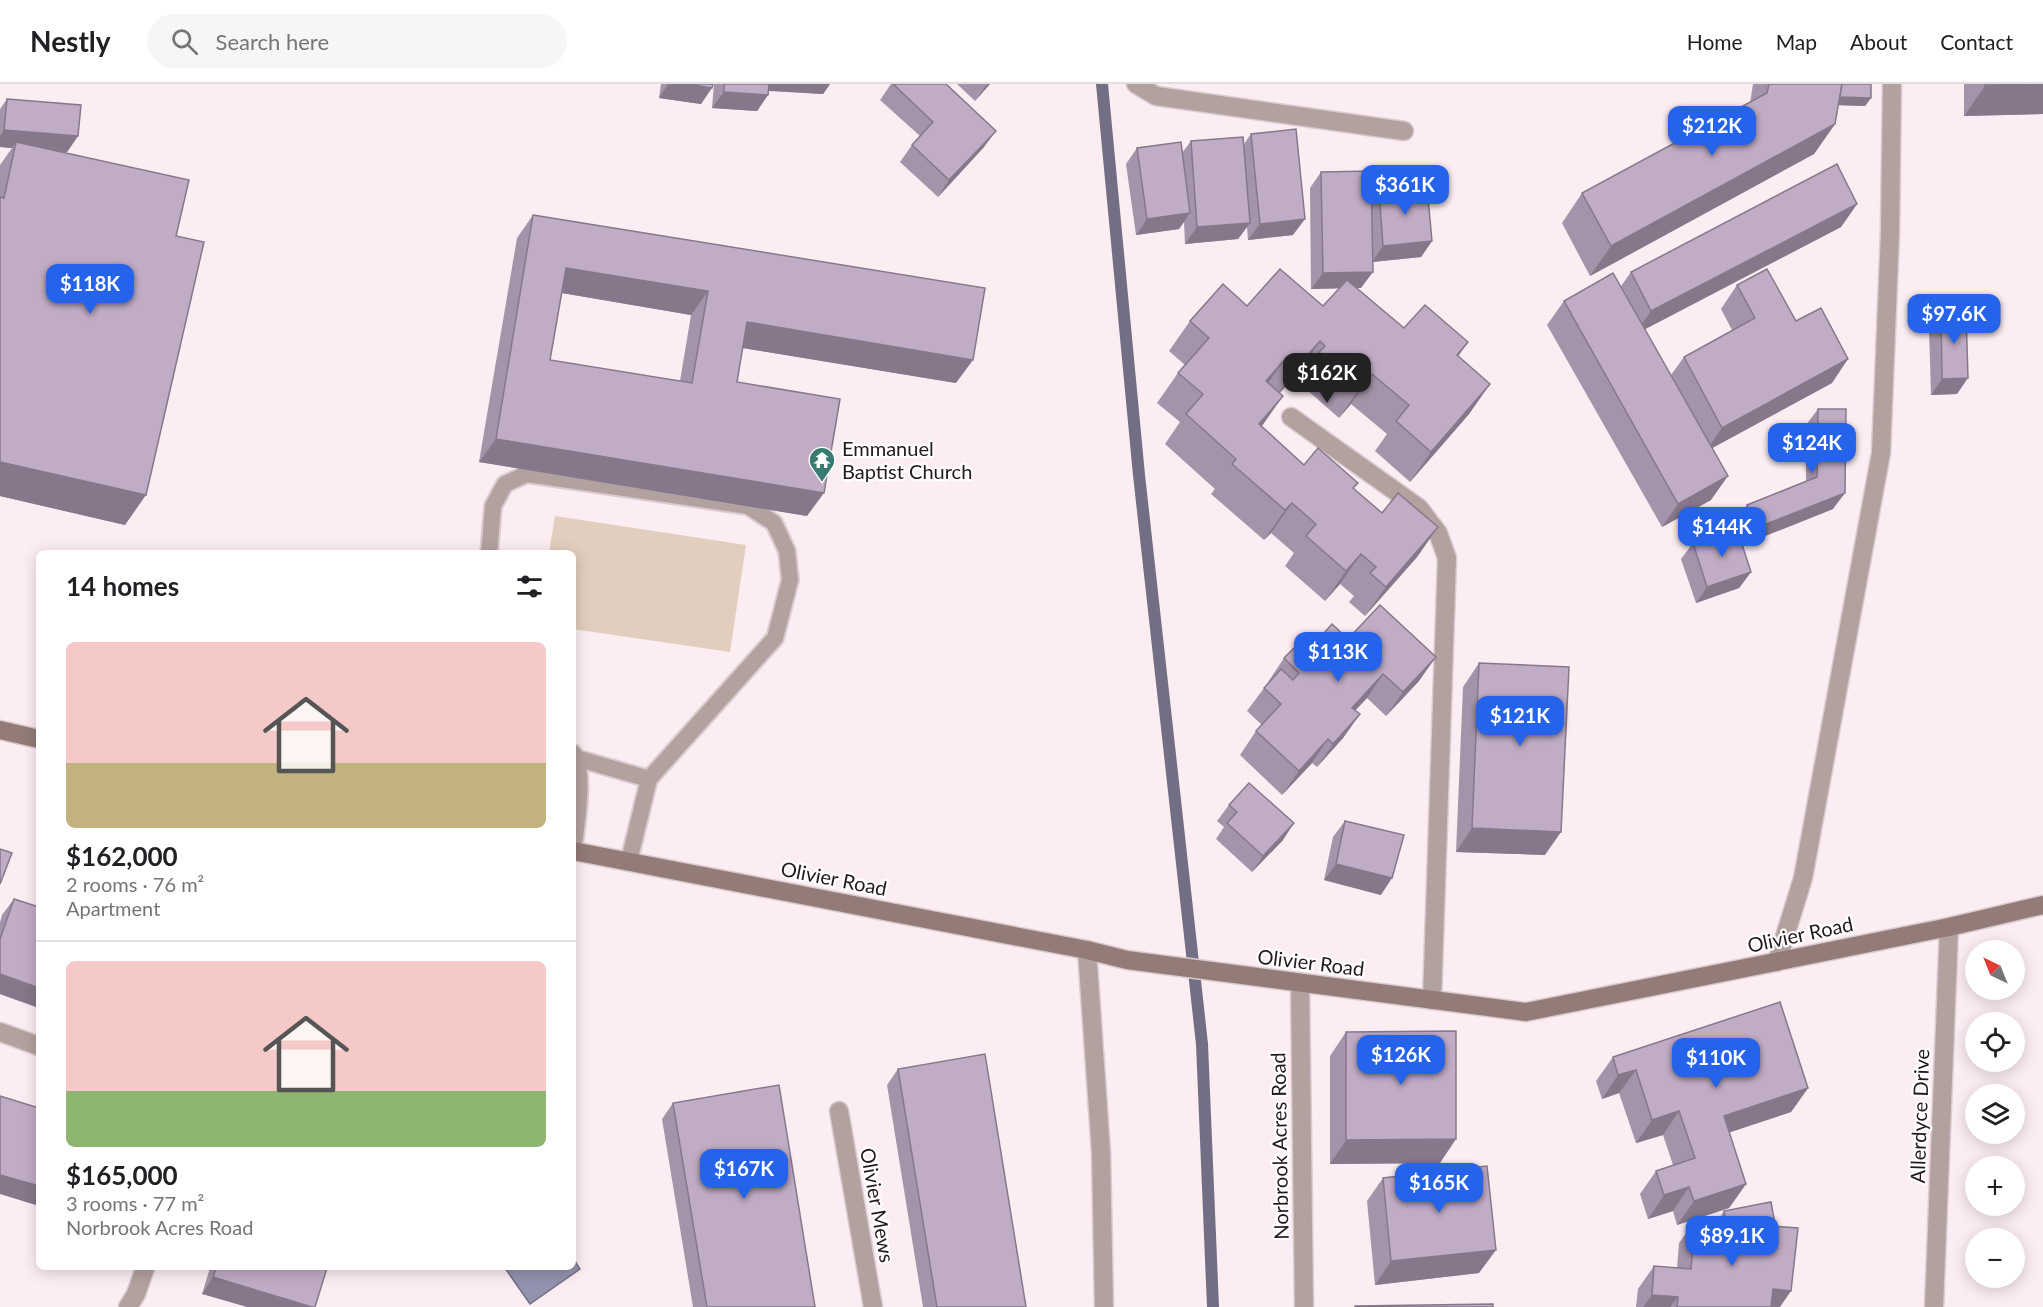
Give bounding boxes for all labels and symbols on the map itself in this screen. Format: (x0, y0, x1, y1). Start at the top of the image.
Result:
pin: $212K (1670, 106, 1754, 157)
pin: $361K (1363, 165, 1447, 216)
pin: $118K (48, 264, 132, 315)
pin: $97.6K (1905, 294, 2003, 345)
pin: $162K (1285, 353, 1369, 404)
pin: $124K (1770, 423, 1854, 474)
place label: Emmanuel Baptist Church (842, 436, 972, 483)
temple icon: Emmanuel Baptist Church (807, 445, 837, 483)
pin: $144K (1680, 507, 1764, 558)
pin: $113K (1296, 632, 1380, 683)
pin: $121K (1478, 696, 1562, 747)
street label: Olivier Road (779, 856, 889, 900)
street label: Olivier Road (1745, 911, 1855, 957)
north arrow (1965, 940, 2025, 1000)
street label: Olivier Road (1256, 944, 1366, 980)
pin: $126K (1359, 1035, 1443, 1086)
pin: $110K (1674, 1038, 1758, 1089)
street label: Allerdyce Drive (1905, 1048, 1933, 1184)
street label: Norbrook Acres Road (1265, 1052, 1293, 1240)
street label: Olivier Mews (856, 1146, 900, 1264)
pin: $167K (702, 1149, 786, 1200)
pin: $165K (1397, 1163, 1481, 1214)
pin: $89.1K (1683, 1216, 1781, 1267)

